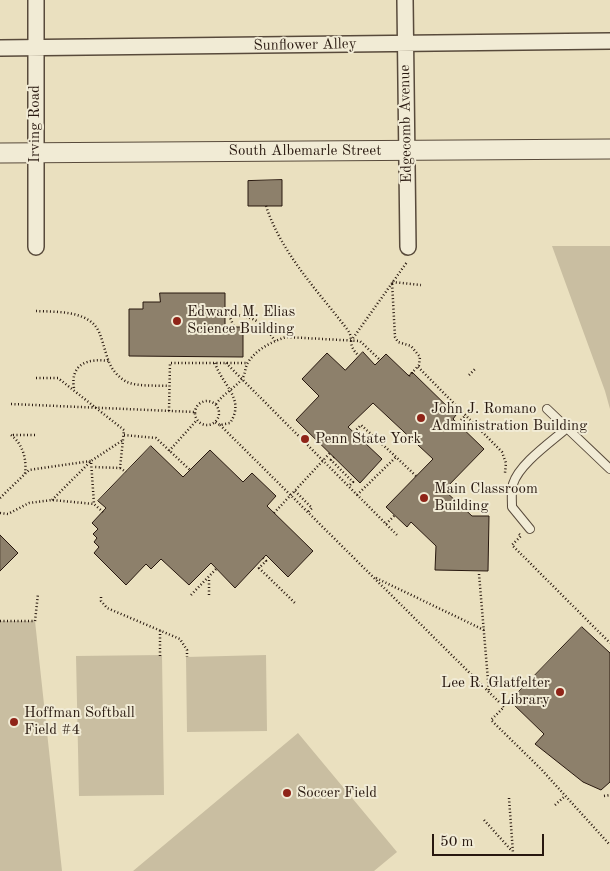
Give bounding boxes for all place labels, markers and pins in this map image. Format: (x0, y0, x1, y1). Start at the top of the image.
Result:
place label: Edward M. Elias Science Building (187, 303, 295, 338)
marker: Edward M. Elias Science Building (171, 315, 183, 327)
place label: John J. Romano Administration Building (431, 400, 587, 435)
marker: John J. Romano Administration Building (415, 412, 427, 424)
place label: Penn State York (315, 430, 421, 448)
marker: Penn State York (299, 433, 311, 445)
place label: Main Classroom Building (434, 480, 538, 515)
marker: Main Classroom Building (418, 492, 430, 504)
place label: Lee R. Glatfelter Library (441, 674, 550, 709)
marker: Lee R. Glatfelter Library (554, 686, 566, 698)
place label: Hoffman Softball Field #4 (24, 704, 135, 739)
marker: Hoffman Softball Field #4 (8, 716, 20, 728)
place label: Soccer Field (297, 784, 377, 802)
marker: Soccer Field (281, 787, 293, 799)

